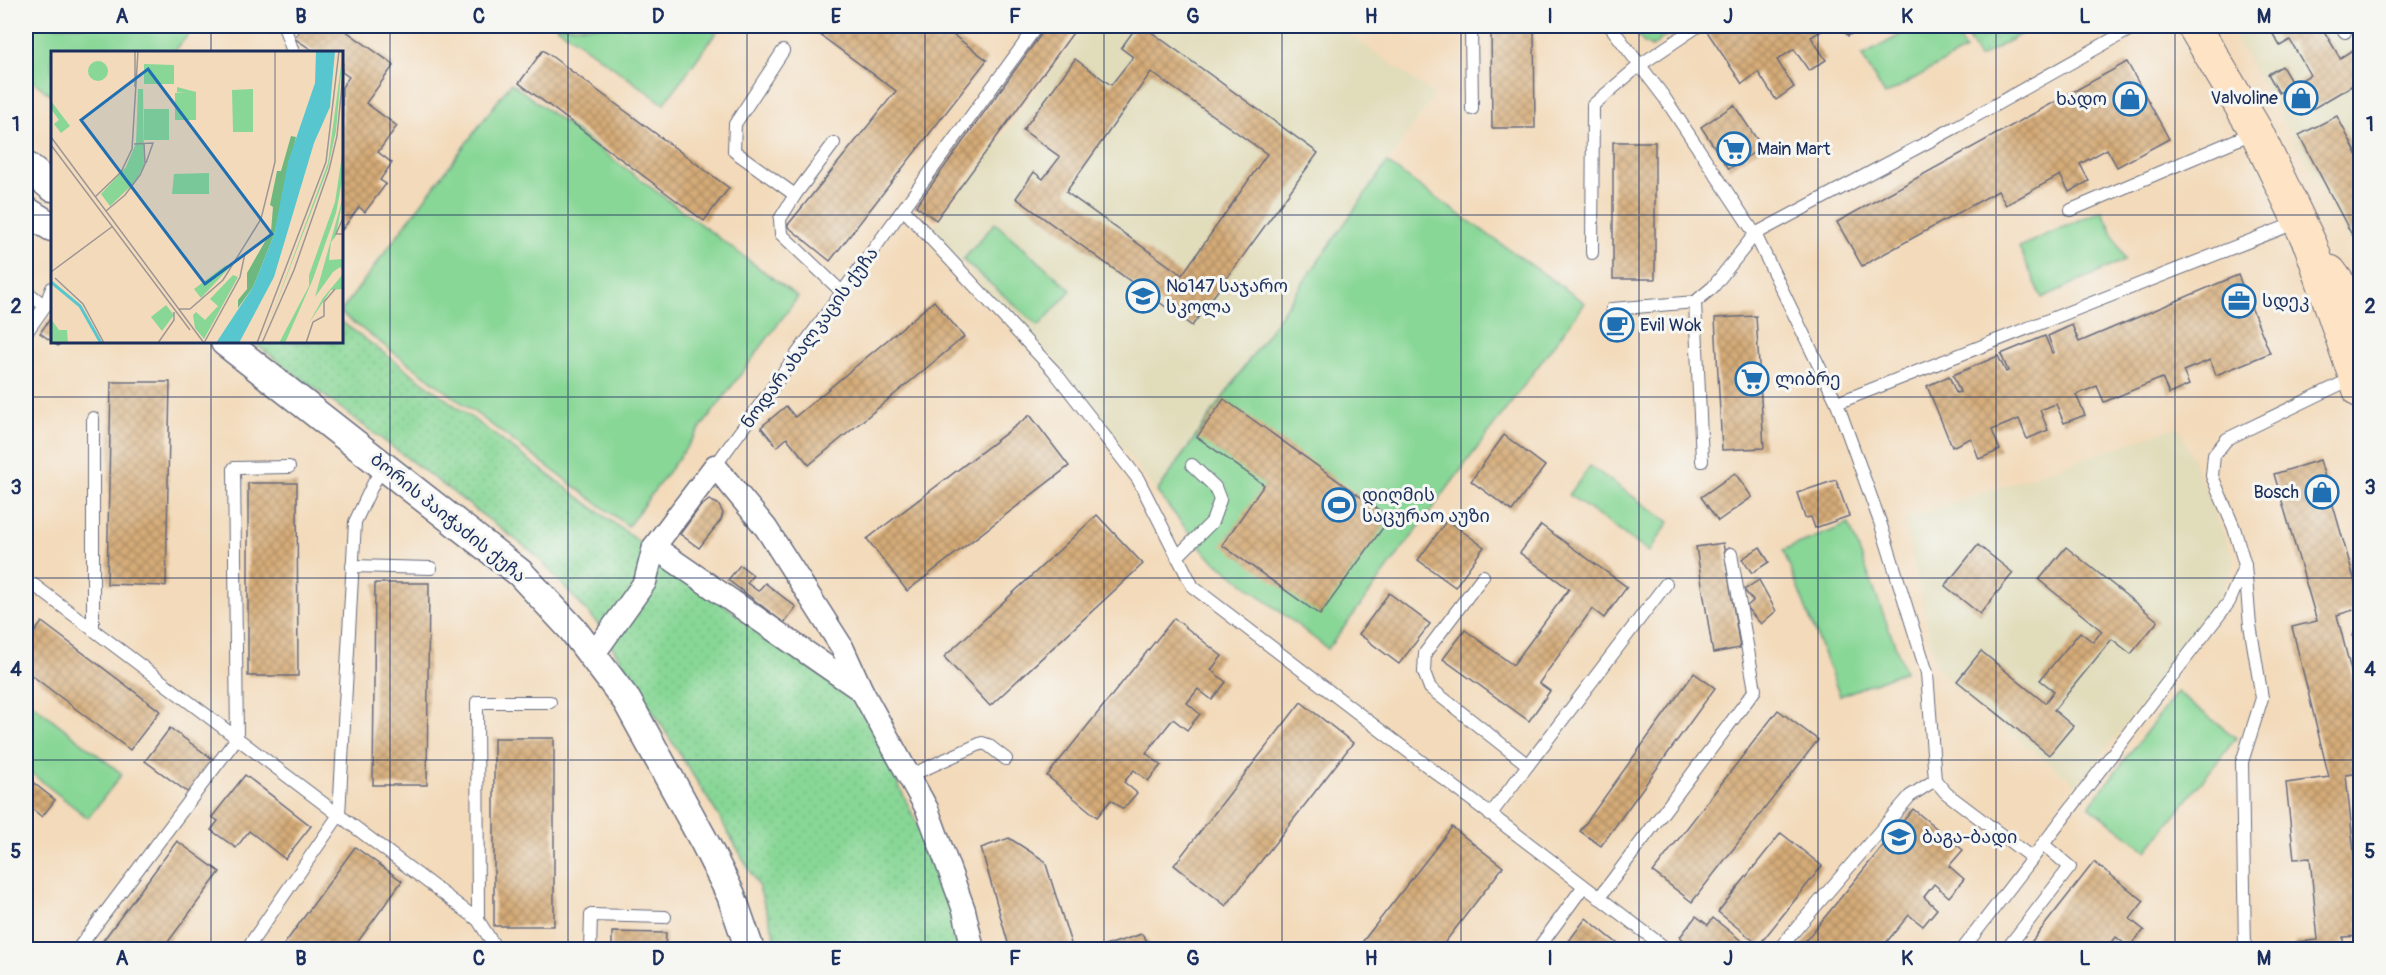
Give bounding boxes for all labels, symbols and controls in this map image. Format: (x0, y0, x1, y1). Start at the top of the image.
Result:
text: A (116, 4, 129, 29)
text: B (295, 4, 307, 29)
text: C (473, 4, 485, 29)
text: D (652, 4, 665, 29)
text: E (831, 4, 842, 29)
text: F (1009, 4, 1021, 29)
text: G (1186, 4, 1200, 29)
text: H (1365, 4, 1378, 29)
text: I (1547, 4, 1553, 29)
text: J (1723, 4, 1733, 29)
text: K (1901, 4, 1913, 29)
text: L (2079, 4, 2091, 29)
text: M (2257, 4, 2271, 29)
inset map (51, 51, 344, 344)
shop icon: Valvoline (2283, 80, 2319, 116)
shop icon: ხადო (2112, 81, 2148, 117)
place label: Valvoline (2210, 87, 2278, 110)
place label: ხადო (2056, 88, 2107, 111)
text: 1 (12, 112, 20, 137)
text: 1 (2366, 112, 2374, 137)
supermarket icon: Main Mart (1716, 131, 1752, 167)
place label: Main Mart (1757, 138, 1831, 161)
street label: ნოდარ ახალკაცის ქუჩა (736, 243, 884, 433)
place label: №147 საჯარო სკოლა (1166, 275, 1288, 319)
school or university icon: №147 საჯარო სკოლა (1125, 278, 1161, 314)
office icon: სდეკ (2221, 283, 2257, 319)
place label: სდეკ (2262, 290, 2309, 313)
text: 2 (10, 294, 22, 319)
text: 2 (2364, 294, 2376, 319)
cafe icon: Evil Wok (1599, 307, 1635, 343)
place label: Evil Wok (1640, 314, 1702, 337)
supermarket icon: ლიბრე (1734, 361, 1770, 397)
place label: ლიბრე (1775, 368, 1841, 391)
street label: ბორის პაიჭაძის ქუჩა (366, 448, 530, 588)
shop icon: Bosch (2304, 474, 2340, 510)
text: 3 (10, 475, 22, 500)
text: 3 (2364, 475, 2376, 500)
place label: Bosch (2254, 481, 2299, 504)
place label: დიღმის საცურაო აუზი (1362, 484, 1490, 528)
sports icon: დიღმის საცურაო აუზი (1321, 487, 1357, 523)
text: 4 (10, 657, 22, 682)
text: 4 (2364, 657, 2376, 682)
school or university icon: ბაგა-ბადი (1881, 819, 1917, 855)
place label: ბაგა-ბადი (1922, 826, 2017, 849)
text: 5 (11, 839, 22, 864)
text: 5 (2365, 839, 2376, 864)
text: A (116, 946, 129, 971)
text: B (295, 946, 307, 971)
text: C (473, 946, 485, 971)
text: D (652, 946, 665, 971)
text: E (831, 946, 842, 971)
text: F (1009, 946, 1021, 971)
text: G (1186, 946, 1200, 971)
text: H (1365, 946, 1378, 971)
text: I (1547, 946, 1553, 971)
text: J (1723, 946, 1733, 971)
text: K (1901, 946, 1913, 971)
text: L (2079, 946, 2091, 971)
text: M (2257, 946, 2271, 971)

